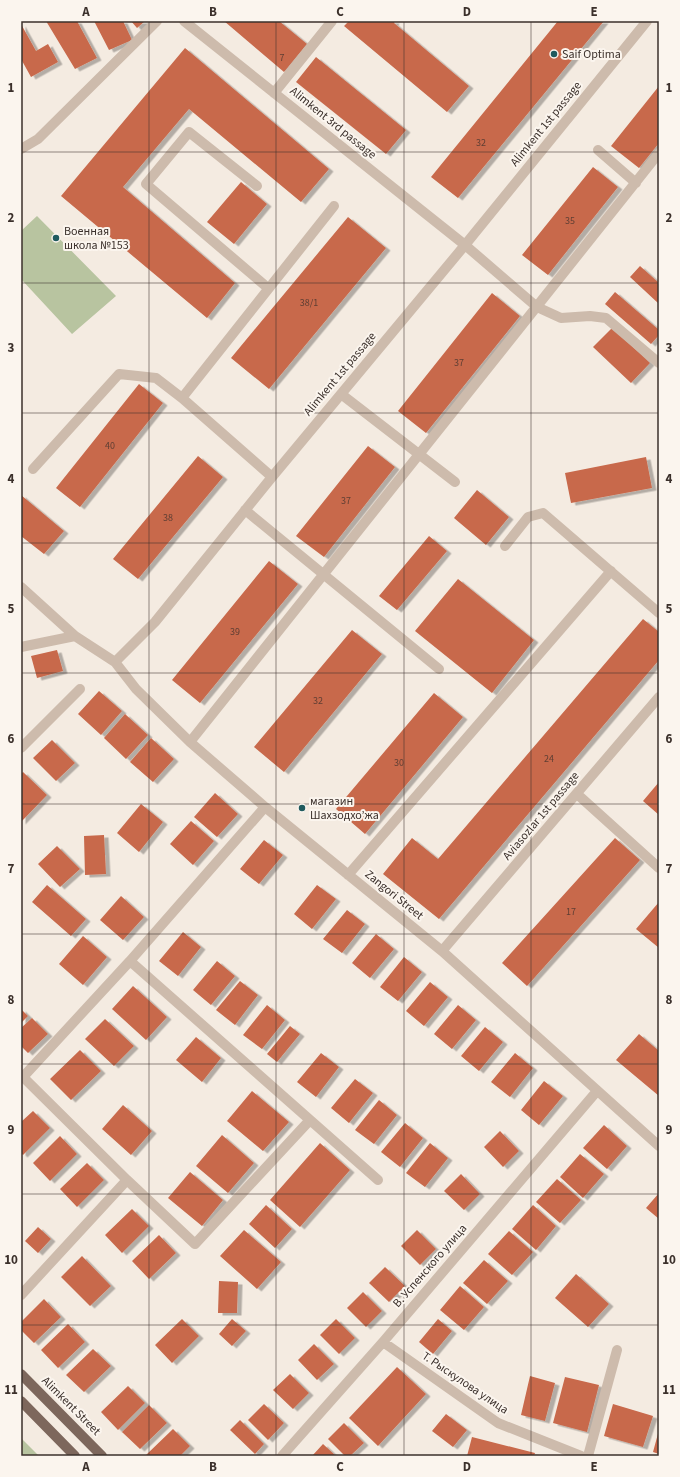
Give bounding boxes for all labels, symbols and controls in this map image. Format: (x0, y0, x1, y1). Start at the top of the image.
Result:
text: A (81, 3, 90, 21)
text: B (209, 3, 217, 21)
text: C (336, 3, 344, 21)
text: D (463, 3, 471, 21)
text: E (590, 3, 598, 21)
place label: Saif Optima (562, 46, 621, 63)
marker: Saif Optima (549, 49, 559, 59)
house number: 7 (280, 51, 285, 65)
street label: Alimkent 1st passage (506, 78, 586, 170)
text: 1 (8, 79, 15, 97)
text: 1 (666, 79, 673, 97)
street label: Alimkent 3rd passage (286, 83, 380, 163)
house number: 32 (476, 136, 486, 150)
text: 2 (8, 209, 15, 227)
text: 2 (666, 209, 673, 227)
house number: 35 (565, 214, 575, 228)
place label: Военная школа №153 (64, 223, 129, 254)
marker: Военная школа №153 (51, 233, 61, 243)
house number: 38/1 (300, 296, 318, 310)
street label: Alimkent 1st passage (300, 328, 380, 420)
text: 3 (8, 339, 15, 357)
text: 3 (666, 339, 673, 357)
house number: 37 (454, 356, 464, 370)
house number: 40 (105, 439, 115, 453)
text: 4 (8, 470, 15, 488)
text: 4 (666, 470, 673, 488)
house number: 37 (341, 494, 351, 508)
house number: 38 (163, 511, 173, 525)
text: 5 (8, 600, 15, 618)
text: 5 (666, 600, 673, 618)
house number: 39 (230, 625, 240, 639)
house number: 32 (313, 694, 323, 708)
text: 6 (8, 730, 15, 748)
text: 6 (666, 730, 673, 748)
house number: 24 (544, 752, 554, 766)
house number: 30 (394, 756, 404, 770)
street label: Aviasozlar 1st passage (499, 768, 583, 864)
place label: магазин Шахзодхо’жа (310, 793, 379, 824)
marker: магазин Шахзодхо’жа (297, 803, 307, 813)
text: 7 (8, 860, 15, 878)
text: 7 (666, 860, 673, 878)
street label: Zangori Street (361, 866, 427, 924)
house number: 17 (566, 905, 576, 919)
text: 8 (8, 991, 15, 1009)
text: 8 (666, 991, 673, 1009)
text: 9 (8, 1121, 15, 1139)
text: 9 (666, 1121, 673, 1139)
street label: В. Успенского улица (389, 1221, 471, 1311)
text: 10 (4, 1251, 18, 1269)
text: 10 (662, 1251, 676, 1269)
street label: Т. Рыскулова улица (418, 1348, 512, 1418)
street label: Alimkent Street (38, 1373, 104, 1439)
text: 11 (4, 1381, 18, 1399)
text: 11 (662, 1381, 676, 1399)
text: A (81, 1458, 90, 1476)
text: B (209, 1458, 217, 1476)
text: C (336, 1458, 344, 1476)
text: D (463, 1458, 471, 1476)
text: E (590, 1458, 598, 1476)

